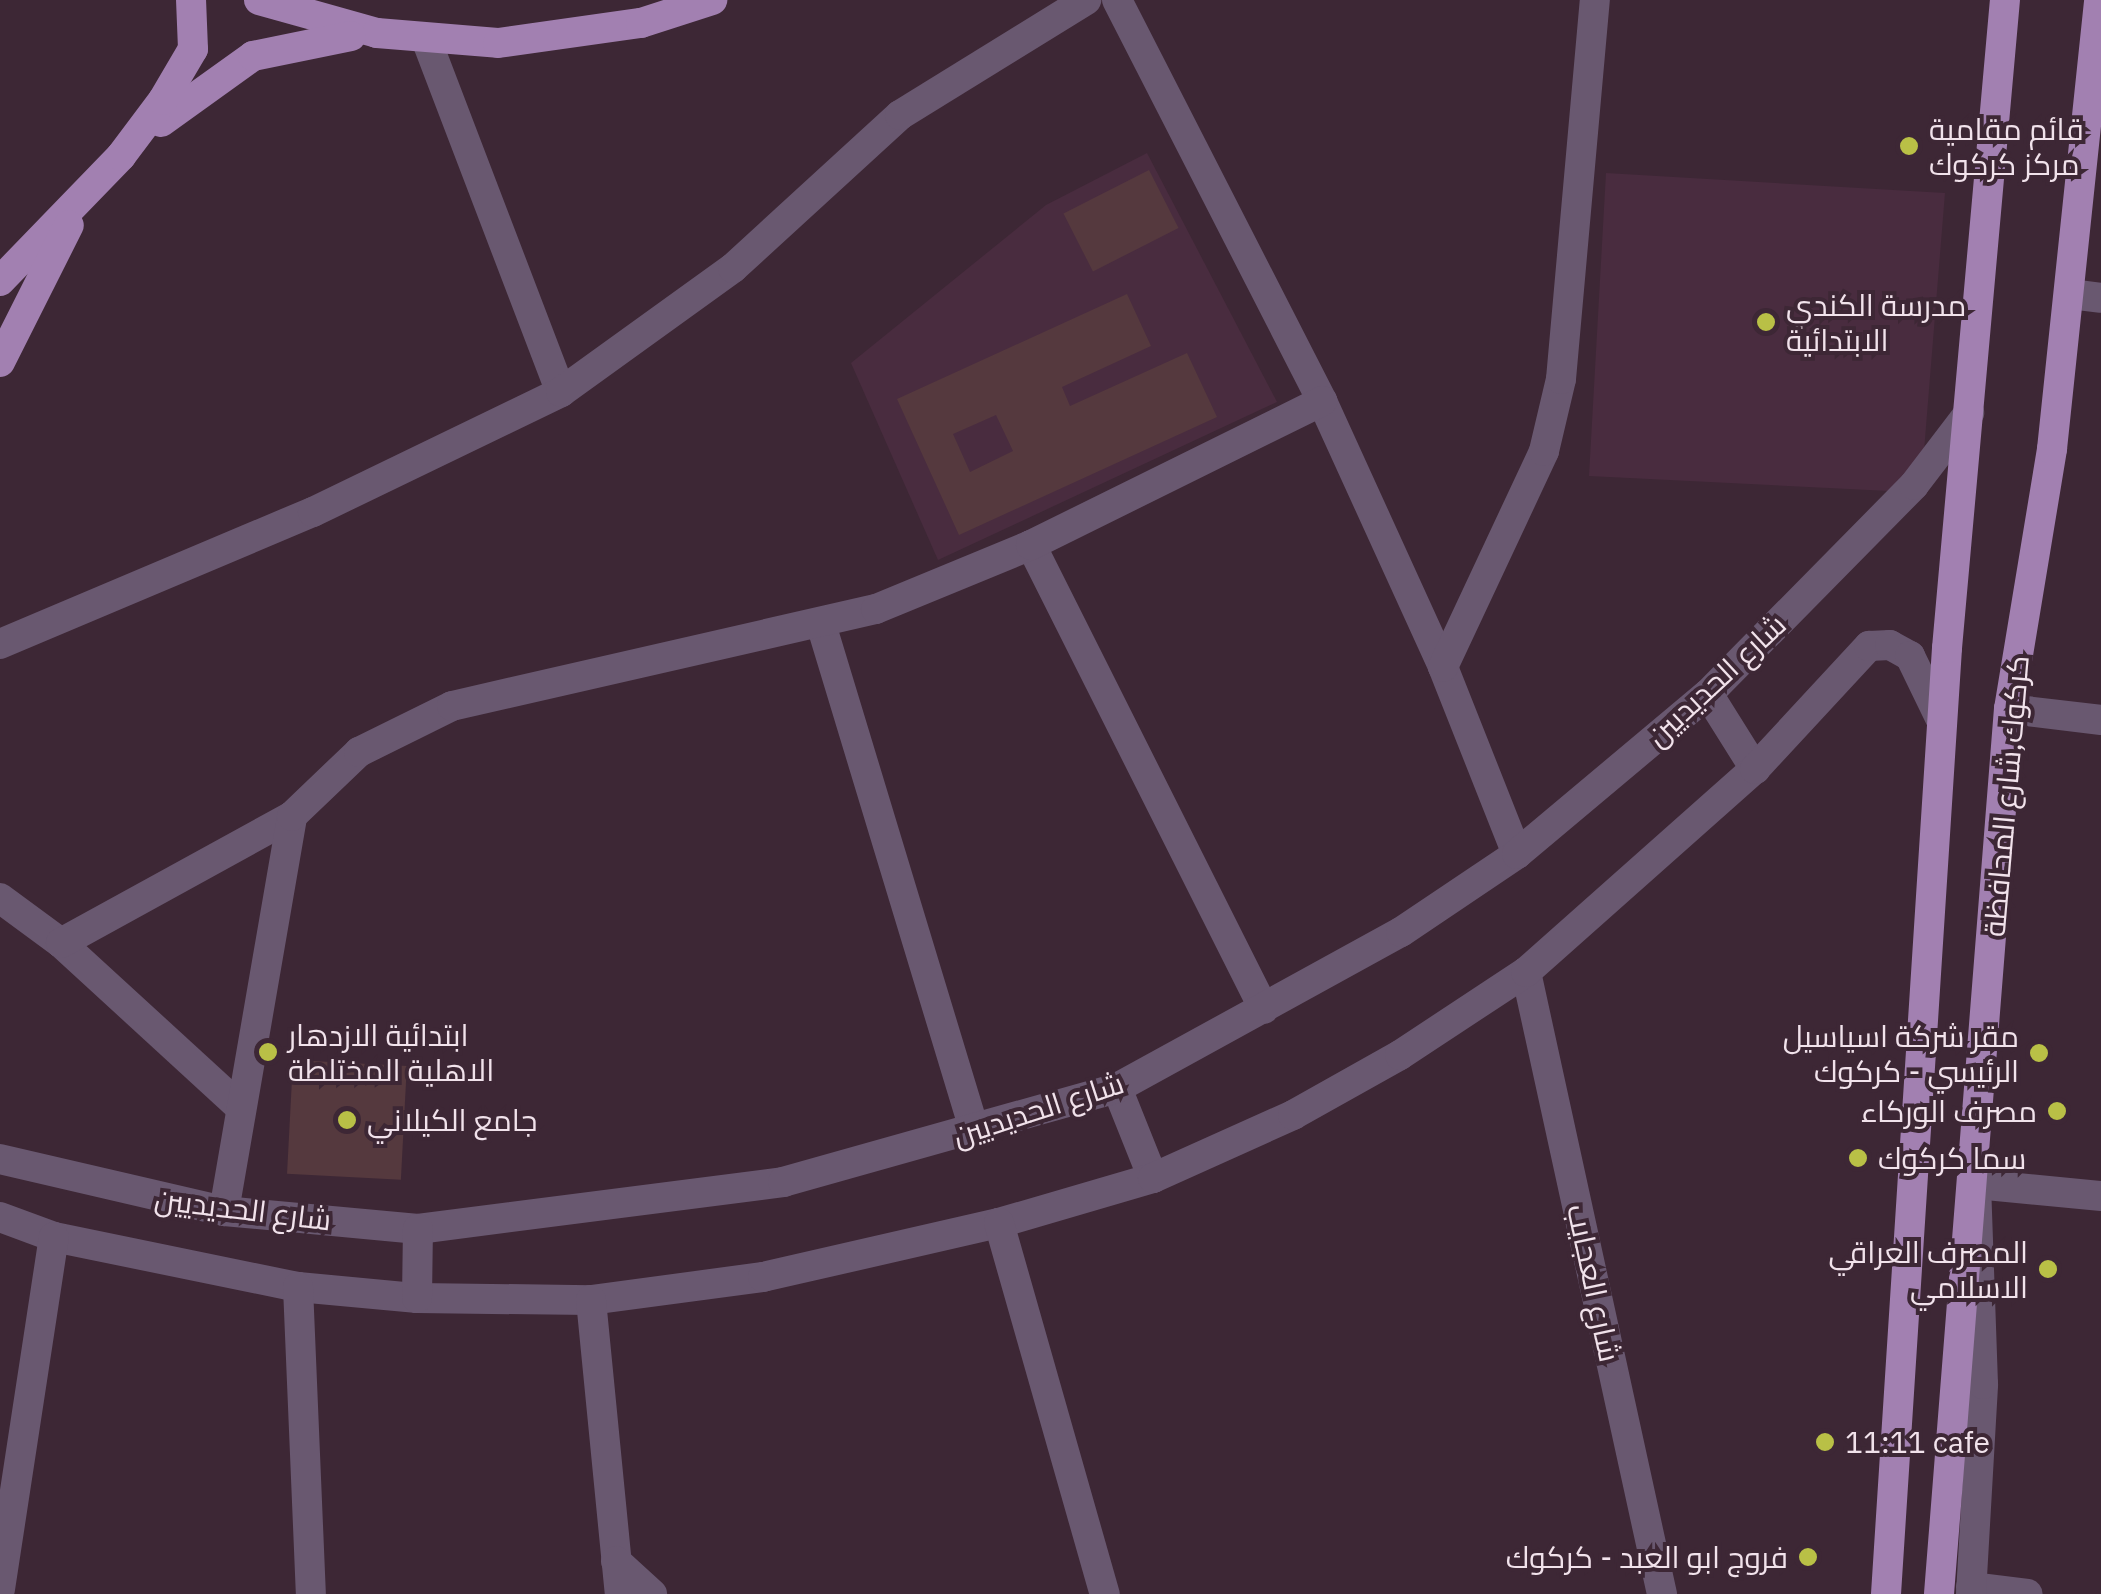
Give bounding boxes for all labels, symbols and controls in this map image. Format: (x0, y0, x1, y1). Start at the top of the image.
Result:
place label: قائم مقامية مركز كركوك (1929, 111, 2084, 182)
marker: قائم مقامية مركز كركوك (1898, 135, 1920, 157)
place label: مدرسة الكندي الابتدائية (1786, 287, 1966, 358)
marker: مدرسة الكندي الابتدائية (1755, 311, 1777, 333)
street label: شارع الحديديين (1639, 606, 1793, 754)
street label: كركوك,شارع المحافظة (1976, 654, 2036, 938)
place label: ابتدائية الازدهار الاهلية المختلطة (288, 1017, 494, 1088)
place label: مقر شركة اسياسيل الرئيسي - كركوك (1783, 1018, 2019, 1088)
marker: ابتدائية الازدهار الاهلية المختلطة (257, 1041, 279, 1063)
marker: مقر شركة اسياسيل الرئيسي - كركوك (2028, 1042, 2050, 1064)
street label: شارع الحديديين (948, 1064, 1128, 1154)
place label: مصرف الوركاء (1861, 1093, 2037, 1129)
marker: مصرف الوركاء (2046, 1100, 2068, 1122)
place label: جامع الكيلاني (367, 1102, 537, 1138)
marker: جامع الكيلاني (336, 1109, 358, 1131)
place label: سما كركوك (1878, 1140, 2026, 1176)
marker: سما كركوك (1847, 1147, 1869, 1169)
street label: شارع الحديديين (153, 1180, 333, 1238)
street label: شارع العجايب (1560, 1201, 1628, 1365)
place label: المصرف العراقي الاسلامي (1829, 1234, 2028, 1304)
marker: المصرف العراقي الاسلامي (2037, 1258, 2059, 1280)
place label: 11:11 cafe (1845, 1424, 1990, 1460)
marker: 11:11 cafe (1814, 1431, 1836, 1453)
place label: فروج ابو العبد - كركوك (1506, 1539, 1788, 1575)
marker: فروج ابو العبد - كركوك (1797, 1546, 1819, 1568)

